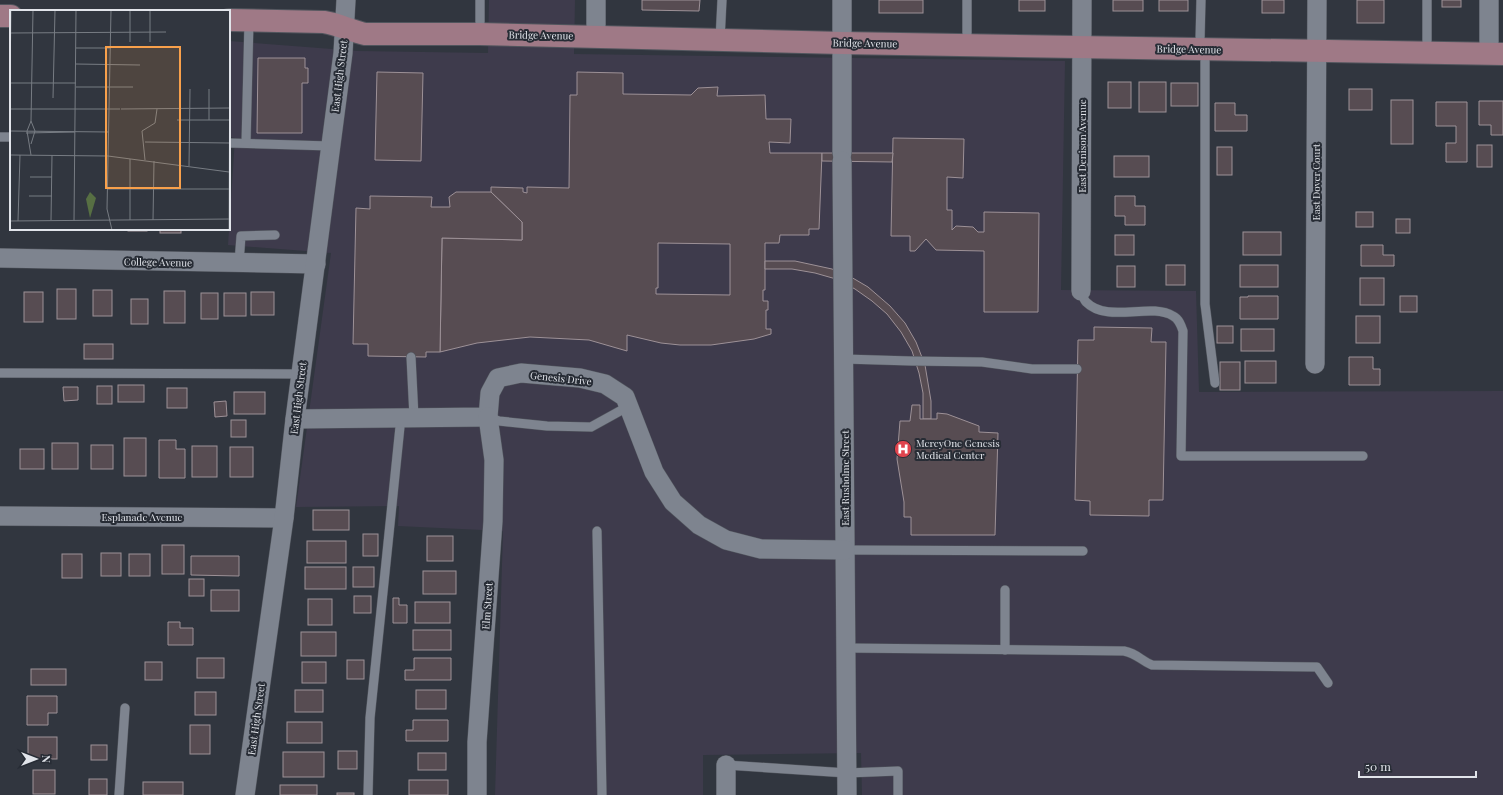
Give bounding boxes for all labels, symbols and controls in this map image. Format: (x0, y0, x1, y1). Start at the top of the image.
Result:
inset map (10, 10, 230, 230)
street label: Bridge Avenue (508, 27, 574, 43)
street label: Bridge Avenue (832, 35, 898, 51)
street label: East High Street (328, 39, 350, 113)
street label: Bridge Avenue (1156, 41, 1222, 57)
street label: East Denison Avenue (1075, 99, 1089, 193)
street label: East Dover Court (1309, 143, 1323, 220)
street label: College Avenue (124, 254, 192, 270)
street label: East High Street (287, 361, 309, 435)
street label: Genesis Drive (529, 368, 593, 388)
street label: East Rusholme Street (838, 430, 852, 526)
place label: MercyOne Genesis Medical Center (916, 436, 1000, 462)
hospital icon: MercyOne Genesis Medical Center (893, 439, 913, 459)
street label: Esplanade Avenue (101, 510, 183, 524)
street label: Elm Street (478, 582, 496, 630)
street label: East High Street (244, 682, 268, 756)
north arrow (16, 739, 56, 779)
scale bar (1359, 753, 1476, 779)
text: N (39, 755, 54, 763)
text: 50 m (1365, 758, 1391, 774)

